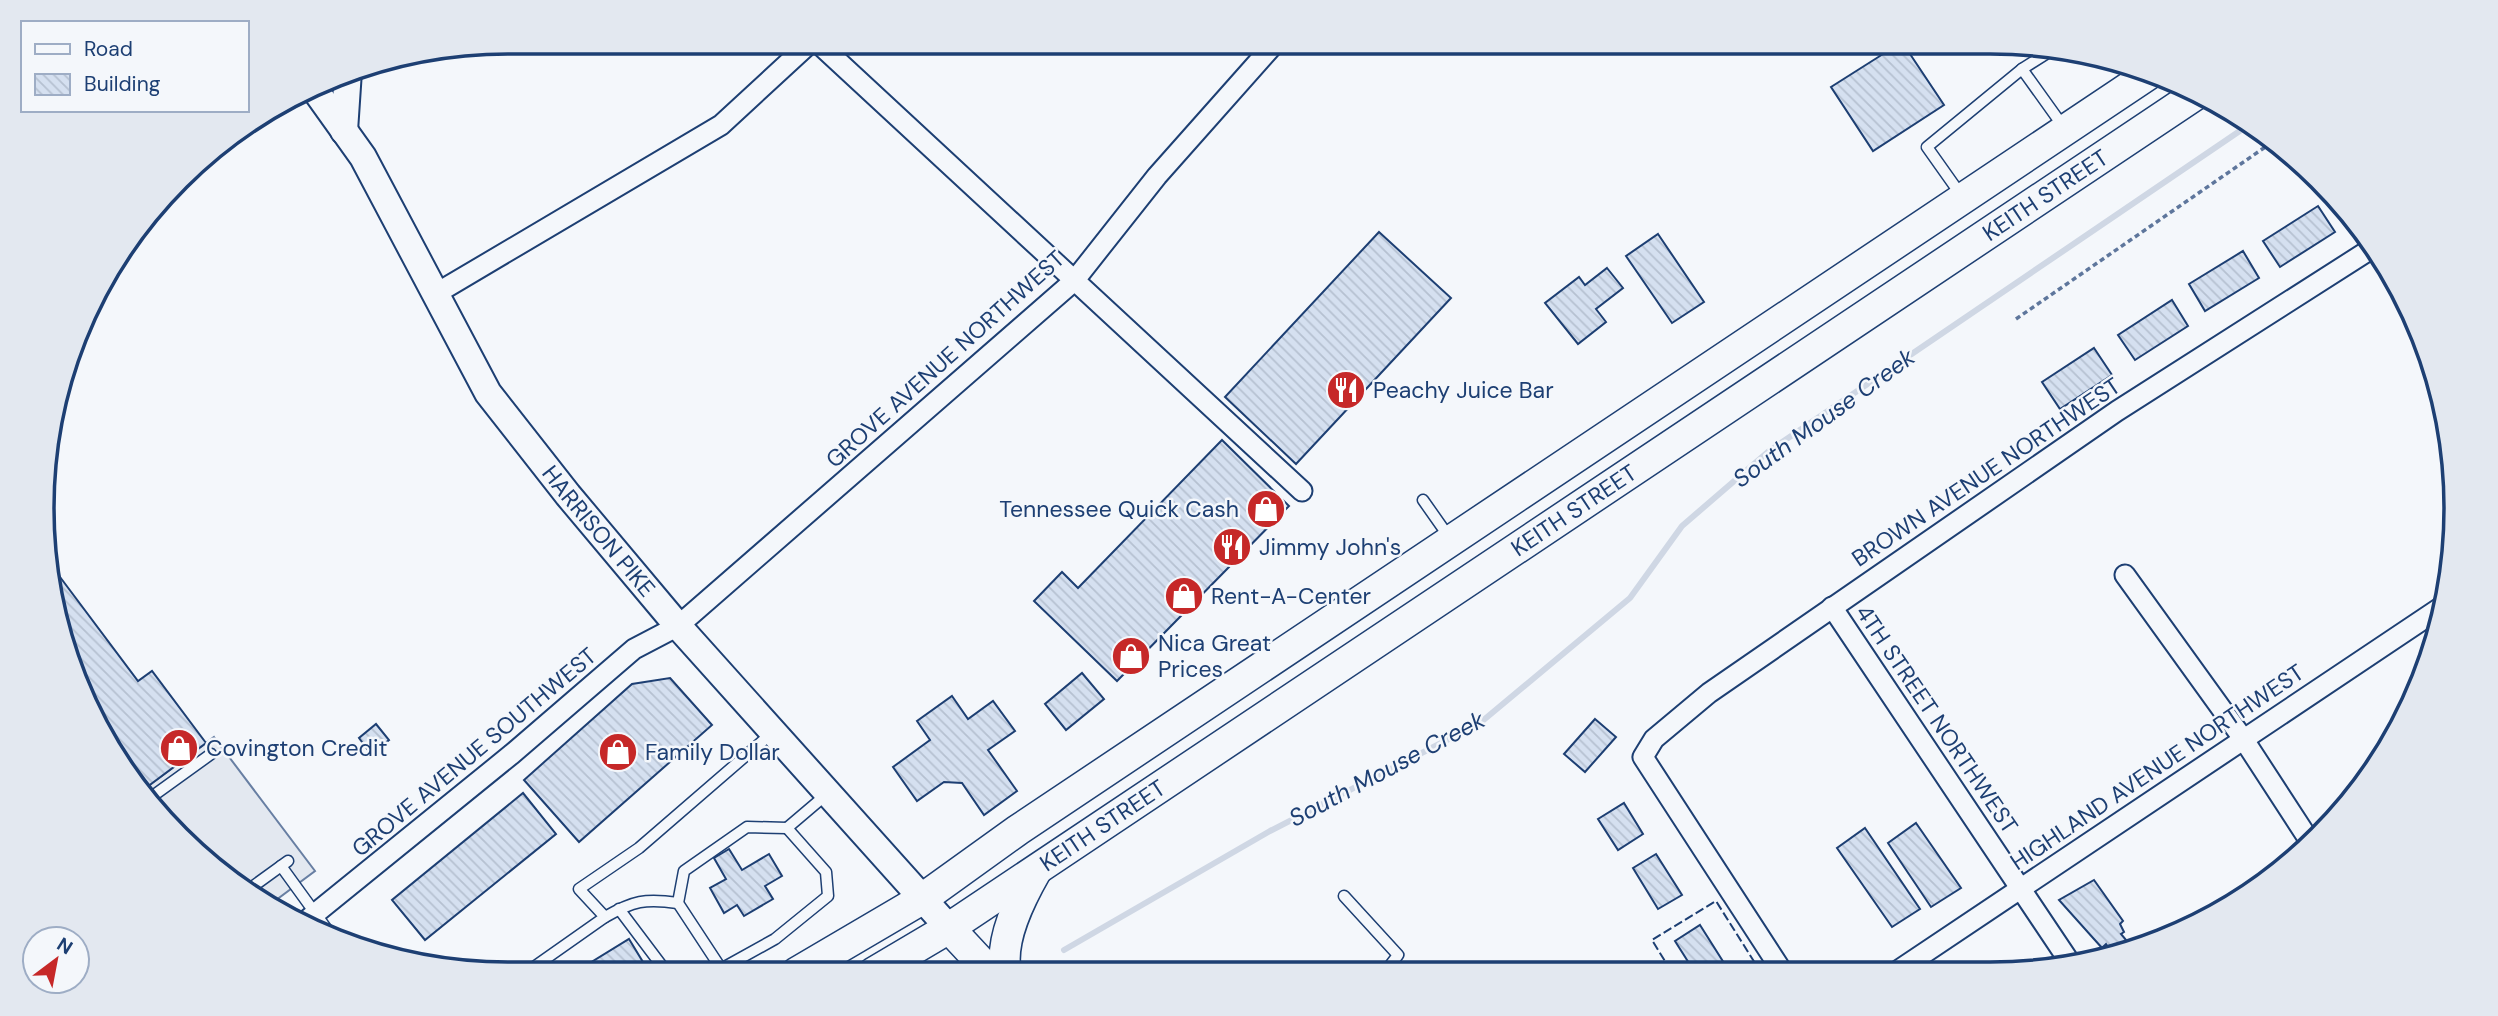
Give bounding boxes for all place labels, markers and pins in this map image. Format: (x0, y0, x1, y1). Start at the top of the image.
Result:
restaurant icon: Peachy Juice Bar (1325, 369, 1367, 411)
place label: Peachy Juice Bar (1373, 375, 1554, 405)
shop icon: Tennessee Quick Cash (1245, 488, 1287, 530)
place label: Tennessee Quick Cash (999, 494, 1239, 524)
restaurant icon: Jimmy John's (1211, 526, 1253, 568)
place label: Jimmy John's (1259, 532, 1401, 562)
shop icon: Rent-A-Center (1163, 575, 1205, 617)
place label: Rent-A-Center (1211, 581, 1371, 611)
place label: Nica Great Prices (1158, 628, 1271, 684)
shop icon: Nica Great Prices (1110, 635, 1152, 677)
shop icon: Covington Credit (158, 727, 200, 769)
shop icon: Family Dollar (597, 731, 639, 773)
place label: Covington Credit (206, 733, 387, 763)
place label: Family Dollar (645, 737, 780, 767)

